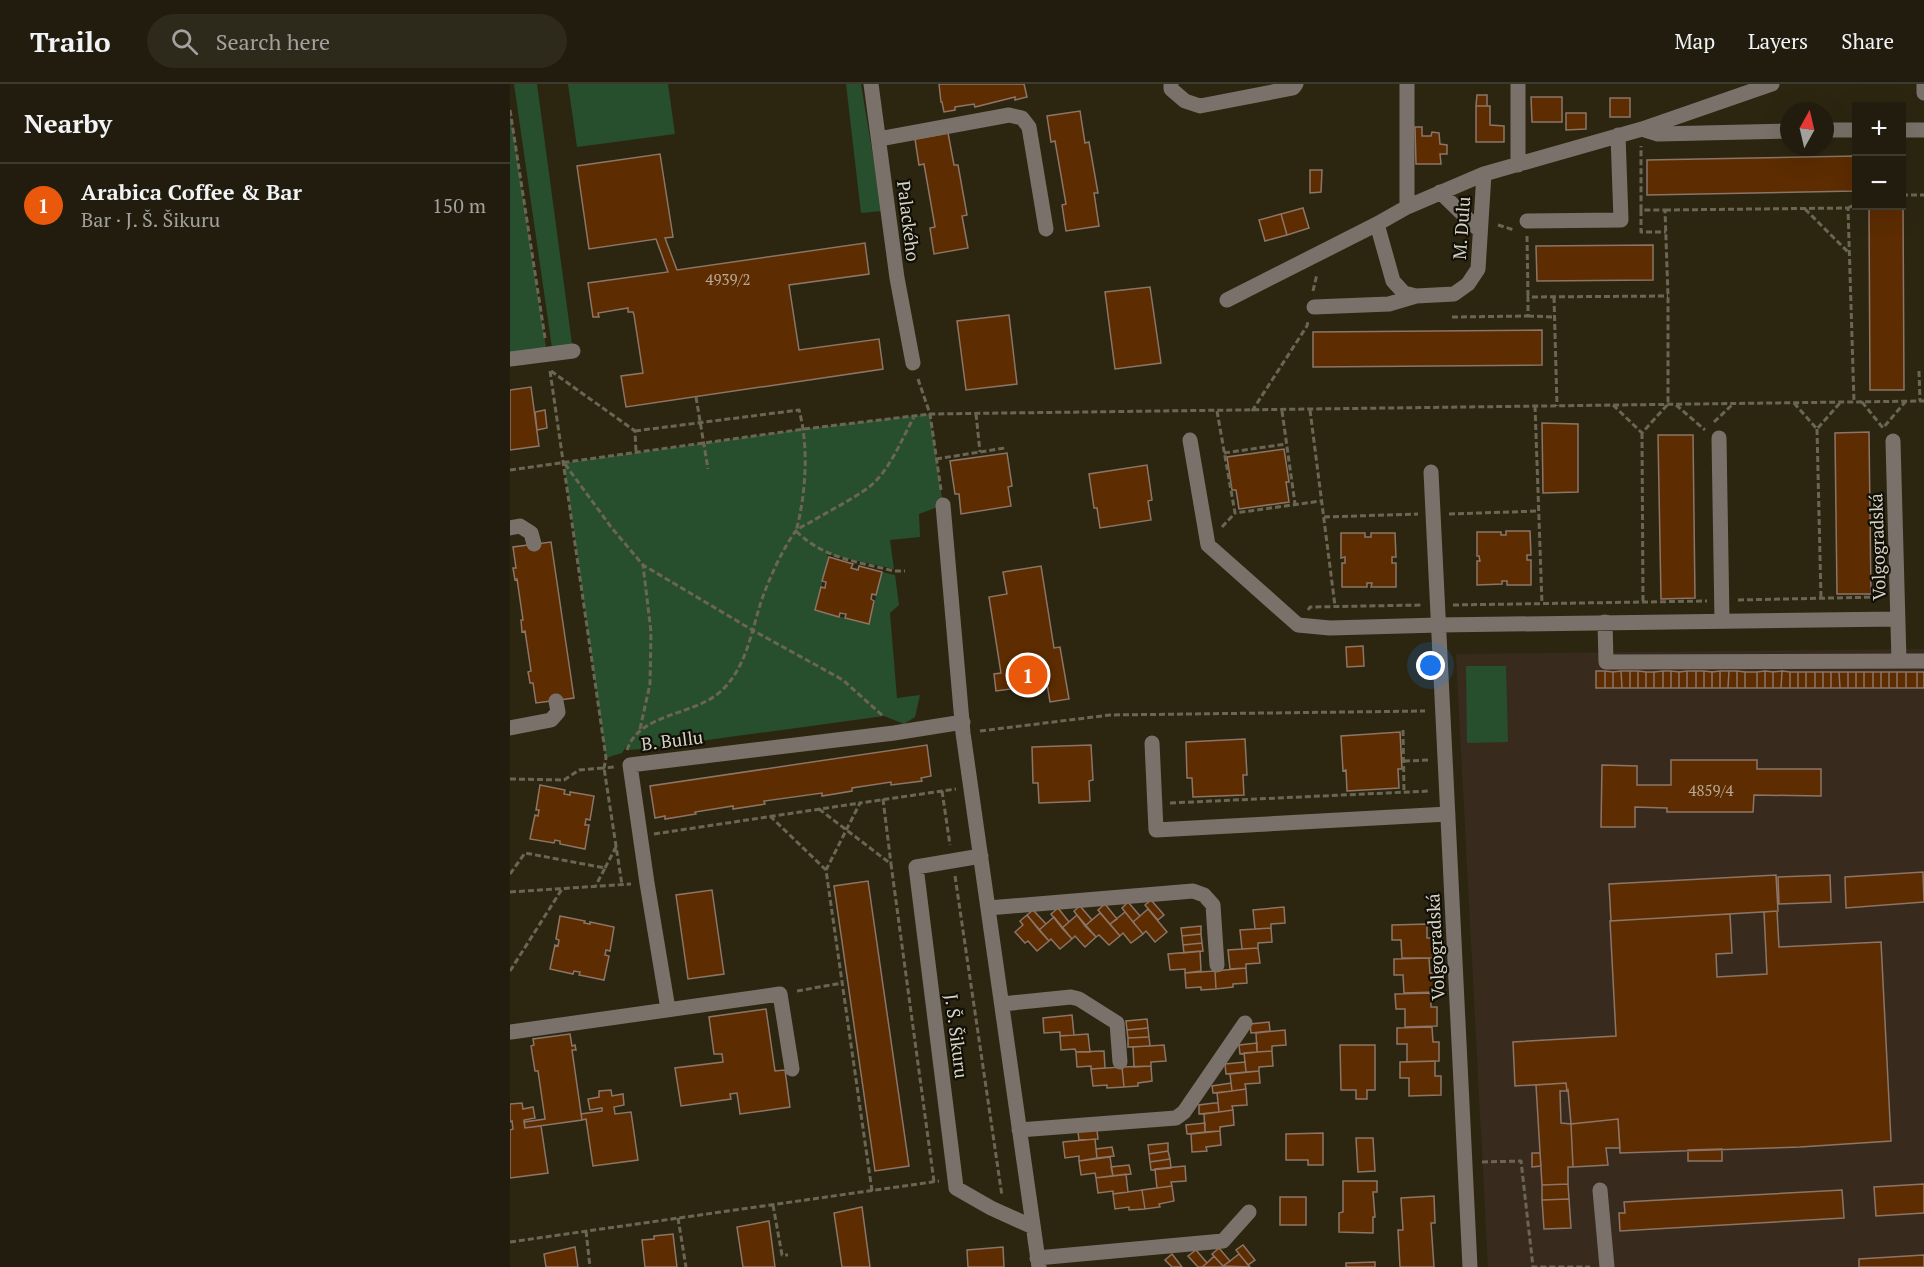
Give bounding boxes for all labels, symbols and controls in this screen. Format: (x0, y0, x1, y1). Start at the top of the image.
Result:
search box (147, 14, 567, 68)
text: Trailo (30, 23, 111, 60)
icon: search (168, 25, 201, 58)
text: Search here (216, 27, 330, 56)
text: Map (1674, 27, 1715, 55)
text: Layers (1748, 27, 1808, 55)
text: Share (1841, 27, 1894, 55)
north arrow (1780, 102, 1834, 156)
map controls (1852, 102, 1906, 210)
button: + (1852, 102, 1906, 156)
text: Nearby (24, 106, 112, 140)
button: − (1852, 156, 1906, 210)
text: Arabica Coffee & Bar (81, 177, 302, 206)
street label: Palackého (892, 179, 926, 263)
text: 1 (38, 192, 49, 219)
text: 150 m (432, 192, 486, 219)
street label: M. Dulu (1447, 196, 1475, 260)
text: Bar · J. Š. Šikuru (81, 206, 220, 233)
house number: 4939/2 (705, 269, 751, 289)
street label: Volgogradská (1863, 493, 1891, 601)
your location (1416, 651, 1445, 680)
pin: 1 (1008, 652, 1048, 698)
street label: B. Bullu (640, 724, 704, 756)
house number: 4859/4 (1688, 780, 1734, 800)
street label: Volgogradská (1420, 893, 1450, 1001)
street label: J. Š. Šikuru (940, 992, 974, 1080)

